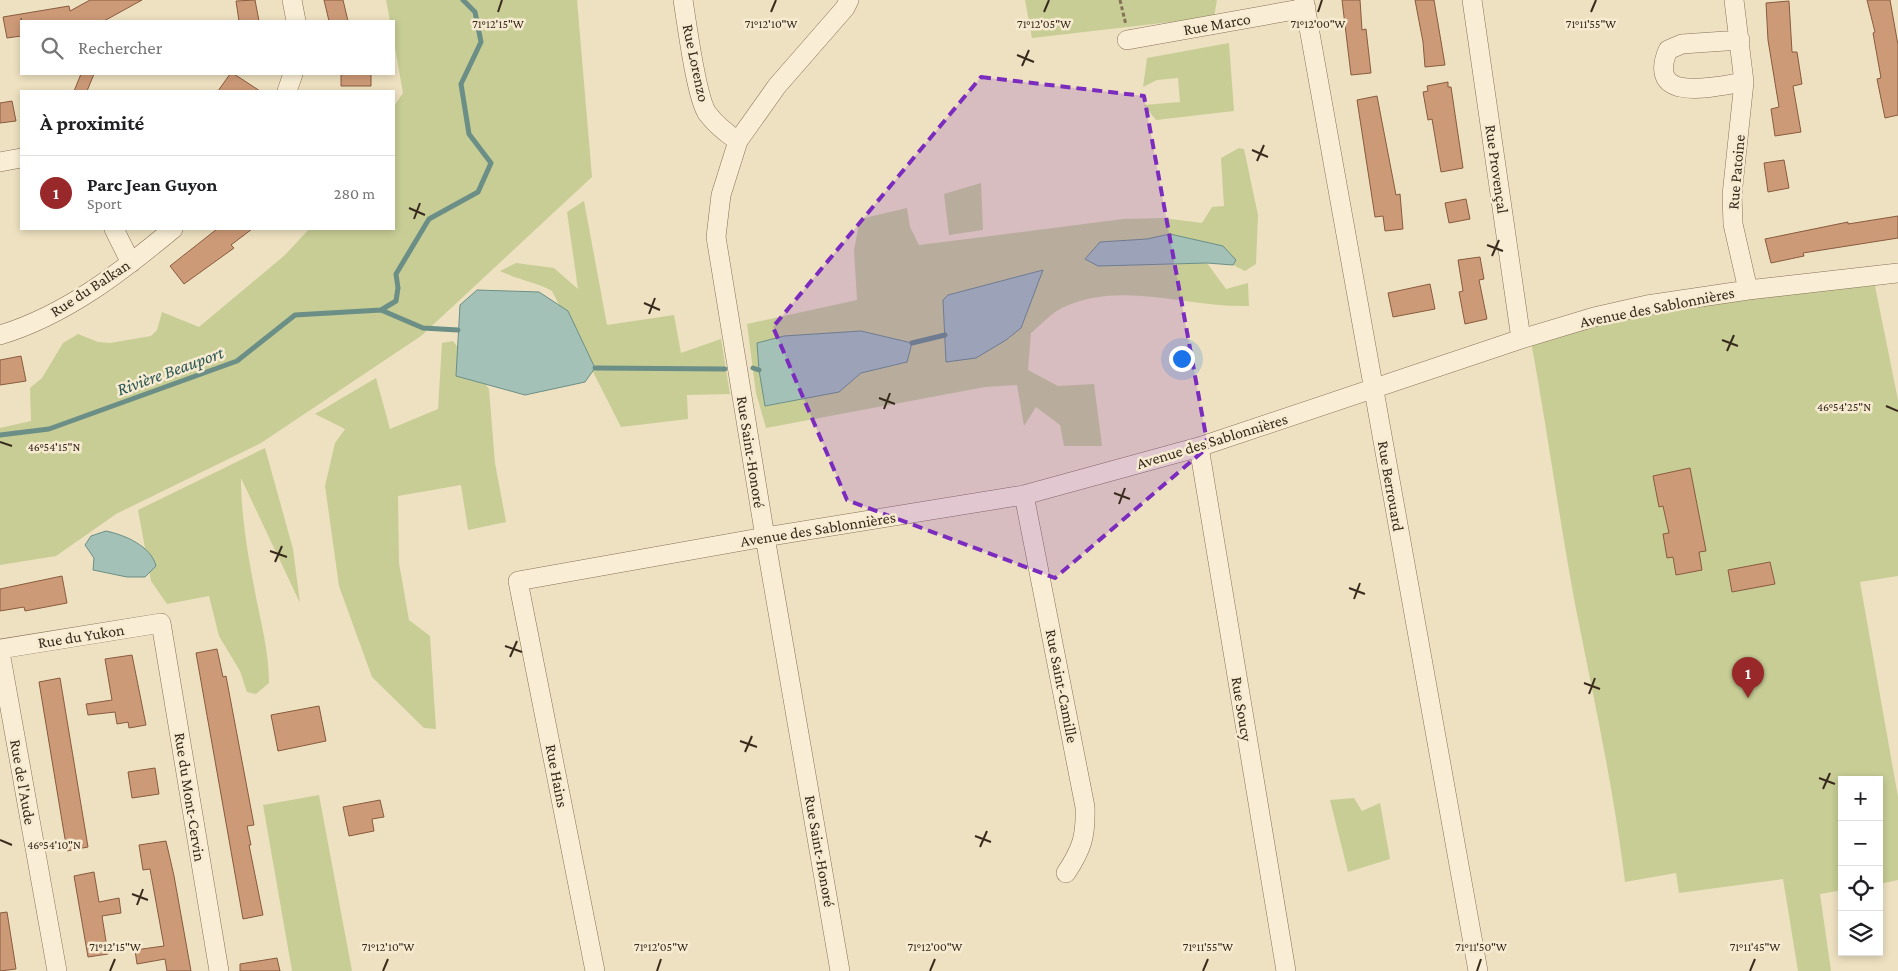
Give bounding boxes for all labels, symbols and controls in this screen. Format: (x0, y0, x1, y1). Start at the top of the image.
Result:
street label: Rue Marco (1182, 10, 1252, 38)
text: 71°12'15"W (472, 17, 524, 31)
text: 71°12'10"W (745, 17, 797, 31)
text: 71°12'05"W (1017, 17, 1071, 31)
text: 71°12'00"W (1291, 17, 1345, 31)
text: 71°11'55"W (1566, 17, 1616, 31)
search box (20, 20, 395, 75)
street label: Rue Lorenzo (679, 23, 713, 103)
icon: search (38, 34, 66, 62)
text: Rechercher (78, 37, 162, 58)
text: À proximité (40, 111, 144, 135)
street label: Rue Provençal (1481, 123, 1512, 215)
street label: Rue Patoine (1724, 134, 1748, 210)
text: Parc Jean Guyon (87, 174, 217, 195)
text: 1 (53, 185, 59, 202)
text: 280 m (334, 185, 375, 202)
text: Sport (87, 195, 122, 212)
street label: Rue du Balkan (47, 256, 133, 320)
street label: Avenue des Sablonnières (1578, 284, 1736, 330)
water label: Rivière Beauport (114, 342, 227, 400)
your location (1169, 346, 1195, 372)
street label: Rue Saint-Honoré (734, 395, 768, 509)
text: 46°54'25"N (1817, 400, 1871, 414)
street label: Avenue des Sablonnières (1134, 410, 1290, 472)
street label: Rue Berrouard (1375, 439, 1407, 533)
text: 46°54'15"N (28, 440, 80, 454)
street label: Avenue des Sablonnières (739, 508, 897, 550)
street label: Rue du Yukon (37, 621, 126, 651)
street label: Rue Saint-Camille (1043, 628, 1081, 744)
pin: 1 (1732, 657, 1764, 698)
street label: Rue Soucy (1228, 676, 1256, 743)
street label: Rue du Mont-Cervin (171, 731, 209, 863)
street label: Rue de l'Aude (7, 738, 39, 826)
street label: Rue Hains (543, 743, 571, 809)
map controls (1838, 776, 1883, 956)
button: + (1838, 776, 1883, 821)
street label: Rue Saint-Honoré (802, 794, 838, 908)
button: − (1838, 821, 1883, 866)
text: 46°54'10"N (27, 838, 81, 852)
button: locate (1838, 866, 1883, 911)
button: layers (1838, 911, 1883, 956)
text: 71°12'15"W (89, 940, 141, 954)
text: 71°12'10"W (362, 940, 414, 954)
text: 71°12'05"W (634, 940, 688, 954)
text: 71°12'00"W (908, 940, 962, 954)
text: 71°11'55"W (1183, 940, 1233, 954)
text: 71°11'50"W (1455, 940, 1507, 954)
text: 71°11'45"W (1730, 940, 1780, 954)

